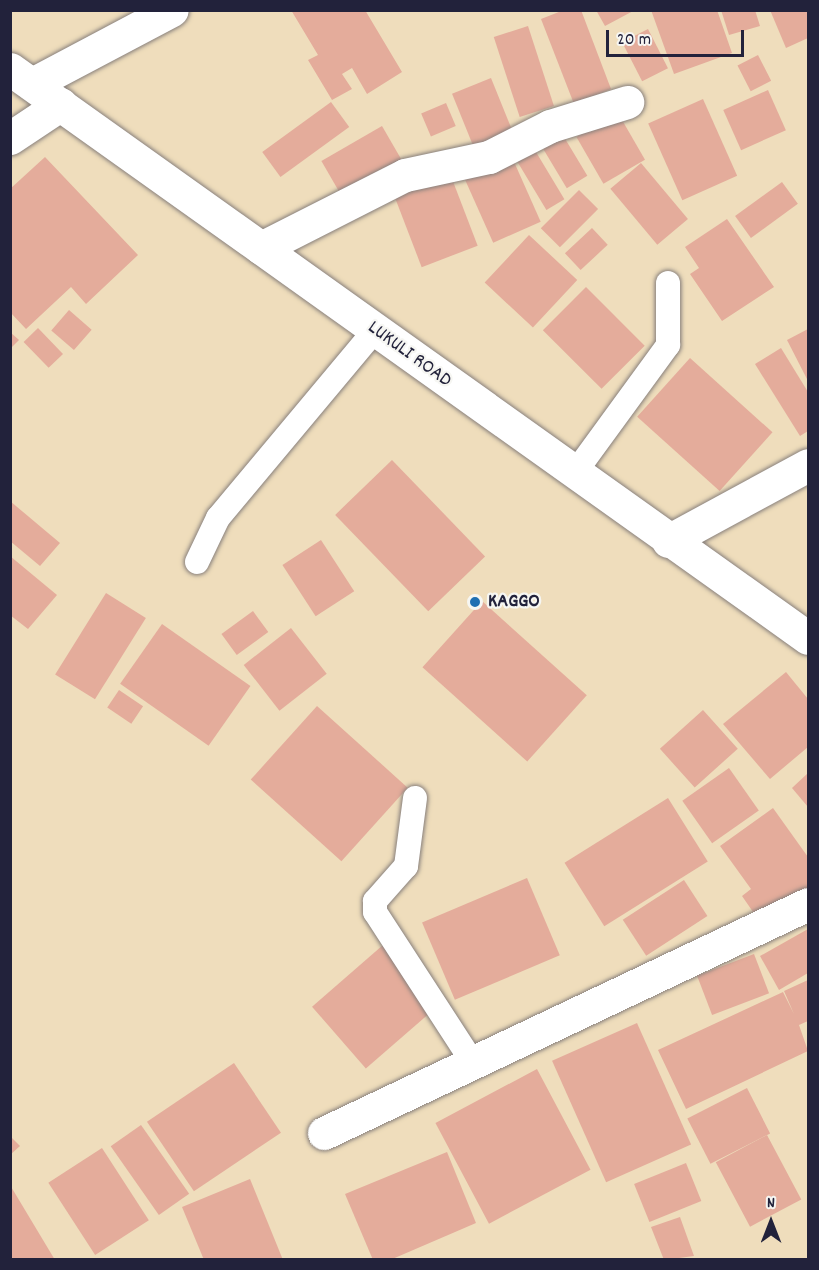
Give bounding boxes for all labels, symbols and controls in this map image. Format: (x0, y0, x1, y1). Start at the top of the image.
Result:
scale bar (609, 18, 747, 56)
text: 20 m (617, 28, 651, 53)
street label: LUKULI ROAD (362, 316, 456, 394)
place label: KAGGO (488, 590, 540, 614)
marker: KAGGO (466, 593, 484, 611)
north arrow (741, 1192, 801, 1252)
text: N (767, 1192, 775, 1215)

